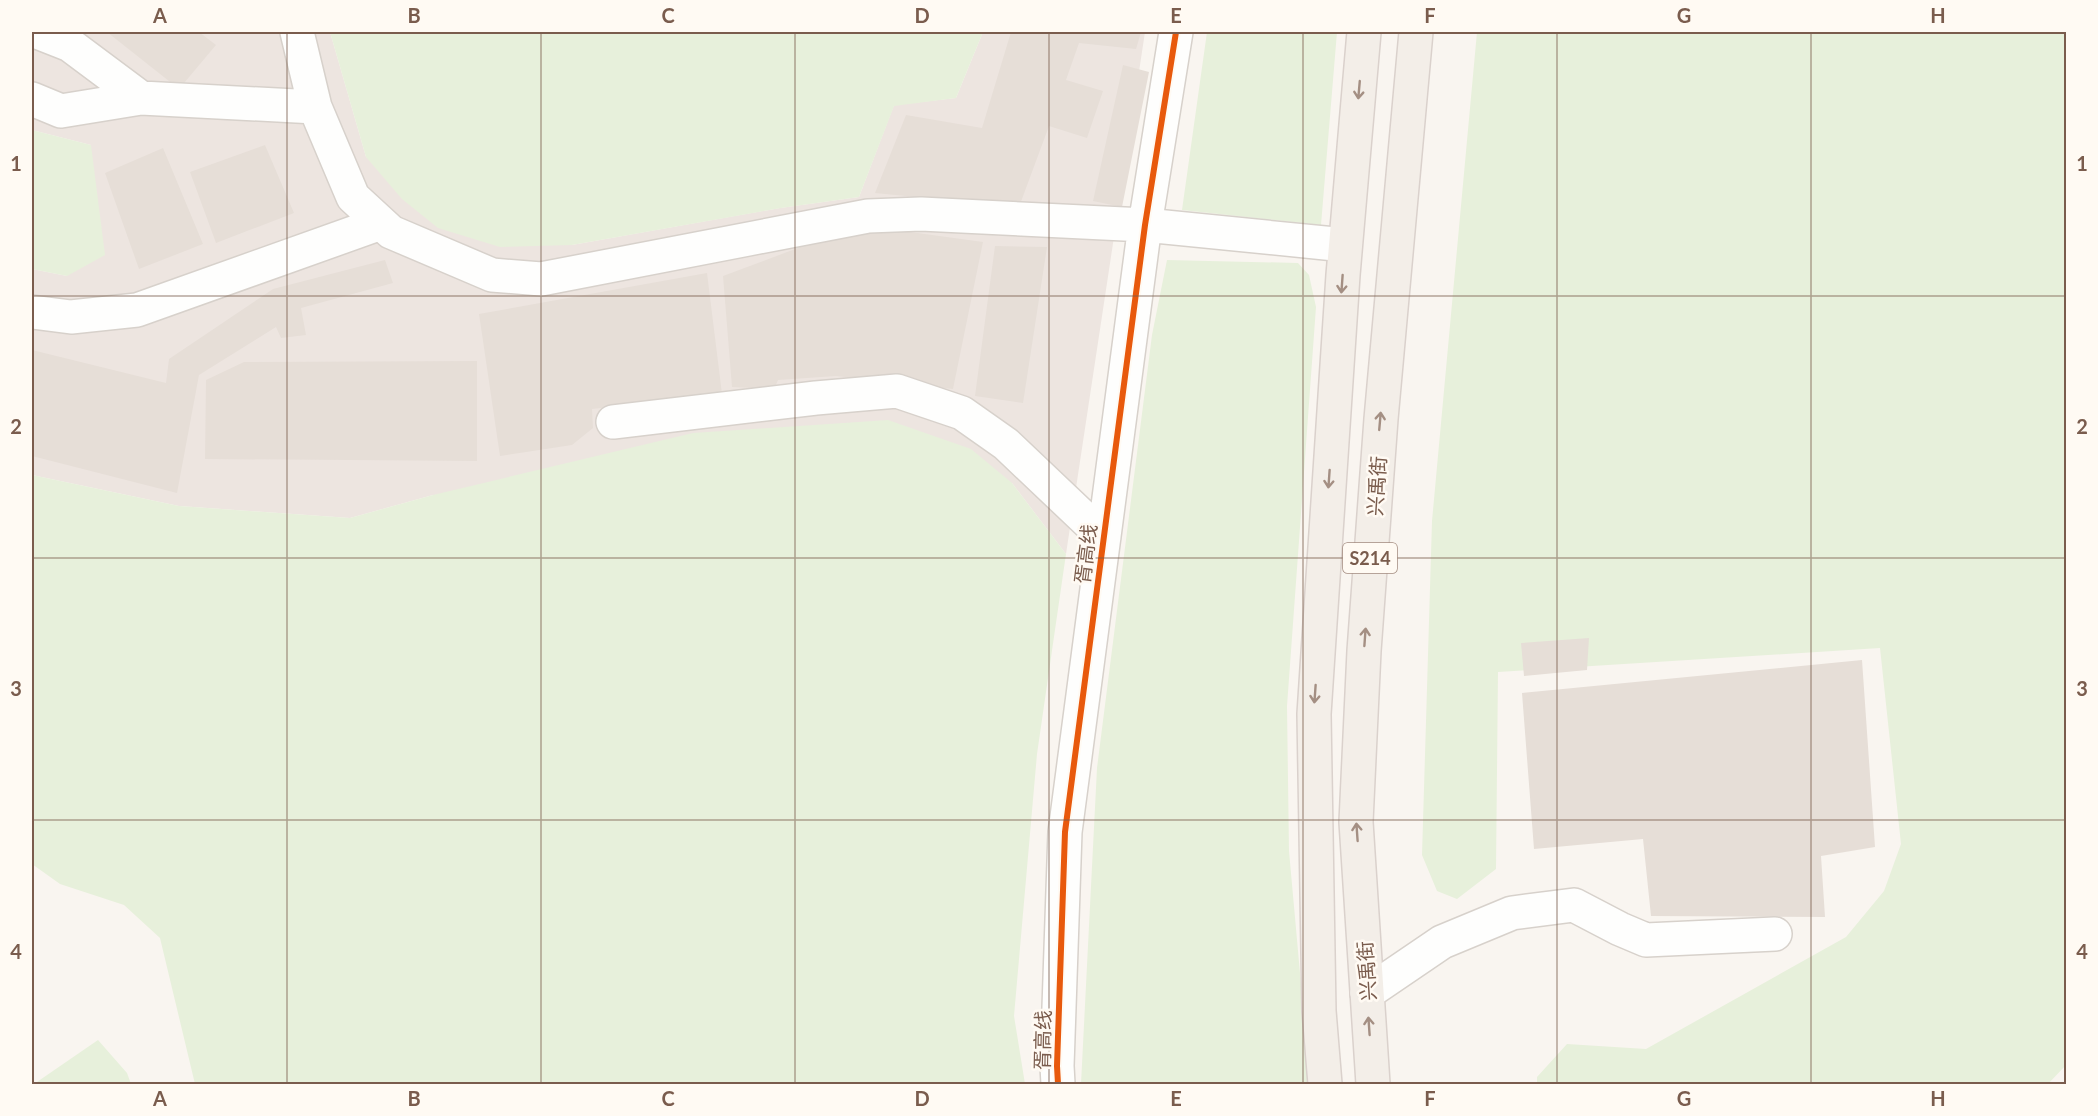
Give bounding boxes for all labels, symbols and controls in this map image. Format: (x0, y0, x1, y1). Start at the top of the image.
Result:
text: A (152, 3, 167, 27)
text: B (407, 3, 421, 27)
text: C (661, 3, 675, 27)
text: D (914, 3, 930, 27)
text: E (1170, 3, 1182, 27)
text: F (1424, 3, 1436, 27)
text: G (1677, 3, 1691, 27)
text: H (1930, 3, 1946, 27)
one-way arrow (1353, 79, 1364, 99)
text: 1 (10, 151, 22, 175)
text: 1 (2076, 151, 2088, 175)
one-way arrow (1337, 274, 1348, 294)
one-way arrow (1375, 412, 1386, 432)
text: 2 (10, 414, 22, 438)
text: 2 (2076, 414, 2088, 438)
street label: 兴禹街 (1362, 455, 1390, 517)
one-way arrow (1324, 468, 1335, 488)
street label: 胥高线 (1069, 523, 1101, 585)
road number: S214 (1343, 543, 1397, 573)
one-way arrow (1359, 627, 1370, 647)
text: 3 (10, 676, 22, 700)
text: 3 (2076, 676, 2088, 700)
one-way arrow (1309, 684, 1320, 704)
one-way arrow (1351, 822, 1362, 842)
text: 4 (10, 939, 22, 963)
text: 4 (2076, 939, 2088, 963)
street label: 兴禹街 (1352, 940, 1380, 1002)
street label: 胥高线 (1029, 1010, 1055, 1070)
one-way arrow (1364, 1017, 1375, 1037)
text: A (152, 1086, 167, 1110)
text: B (407, 1086, 421, 1110)
text: C (661, 1086, 675, 1110)
text: D (914, 1086, 930, 1110)
text: E (1170, 1086, 1182, 1110)
text: F (1424, 1086, 1436, 1110)
text: G (1677, 1086, 1691, 1110)
text: H (1930, 1086, 1946, 1110)

